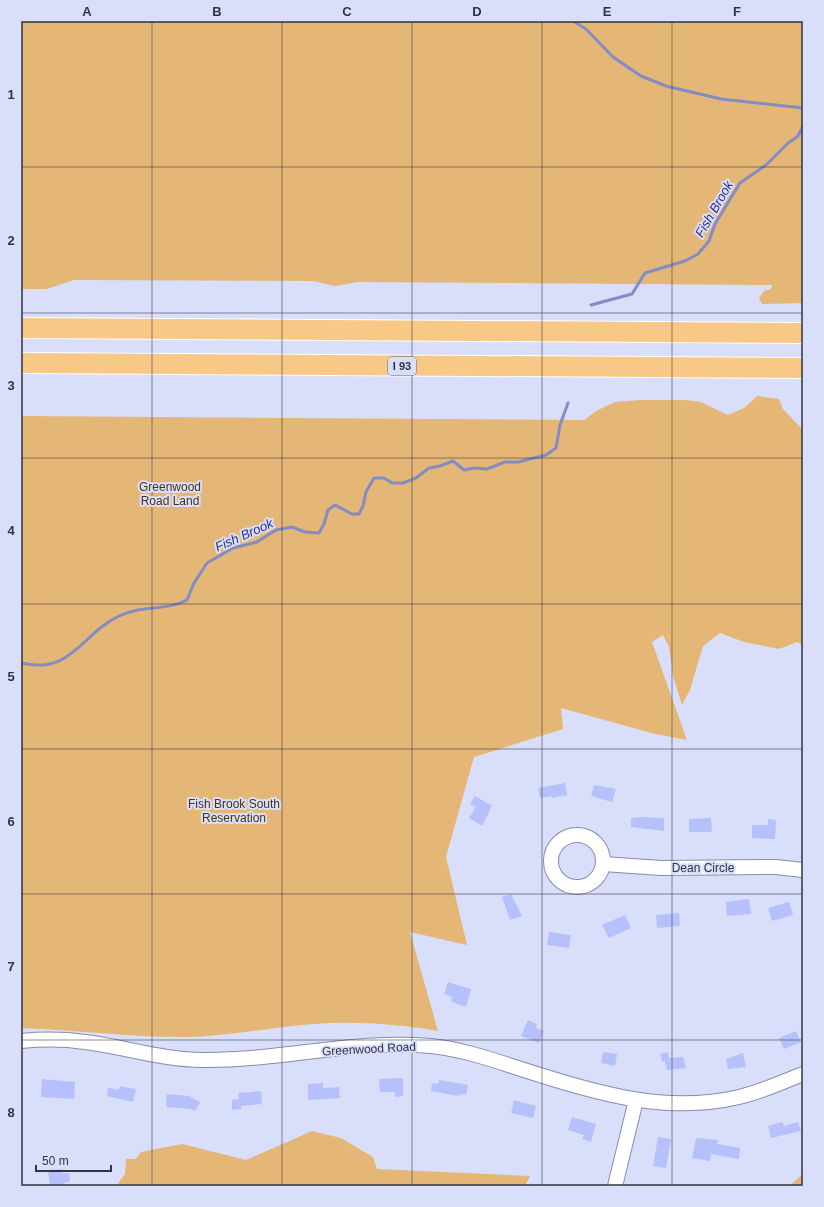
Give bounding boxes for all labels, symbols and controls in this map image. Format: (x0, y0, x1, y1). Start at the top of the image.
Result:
text: A (82, 4, 92, 19)
text: B (212, 4, 222, 19)
text: C (342, 4, 352, 19)
text: D (472, 4, 482, 19)
text: E (603, 4, 612, 19)
text: F (733, 4, 741, 19)
text: 1 (7, 87, 15, 102)
water label: Fish Brook (692, 177, 737, 240)
text: 2 (7, 233, 15, 248)
road number: I 93 (388, 357, 416, 375)
text: 3 (7, 378, 15, 393)
park label: Greenwood Road Land (139, 480, 201, 508)
water label: Fish Brook (213, 515, 277, 554)
text: 4 (7, 523, 15, 538)
text: 5 (7, 669, 15, 684)
park label: Fish Brook South Reservation (188, 797, 280, 825)
text: 6 (7, 814, 15, 829)
street label: Dean Circle (672, 861, 735, 875)
text: 7 (7, 959, 15, 974)
street label: Greenwood Road (322, 1040, 416, 1058)
text: 8 (7, 1105, 15, 1120)
scale bar (36, 1147, 111, 1173)
text: 50 m (42, 1154, 69, 1168)

